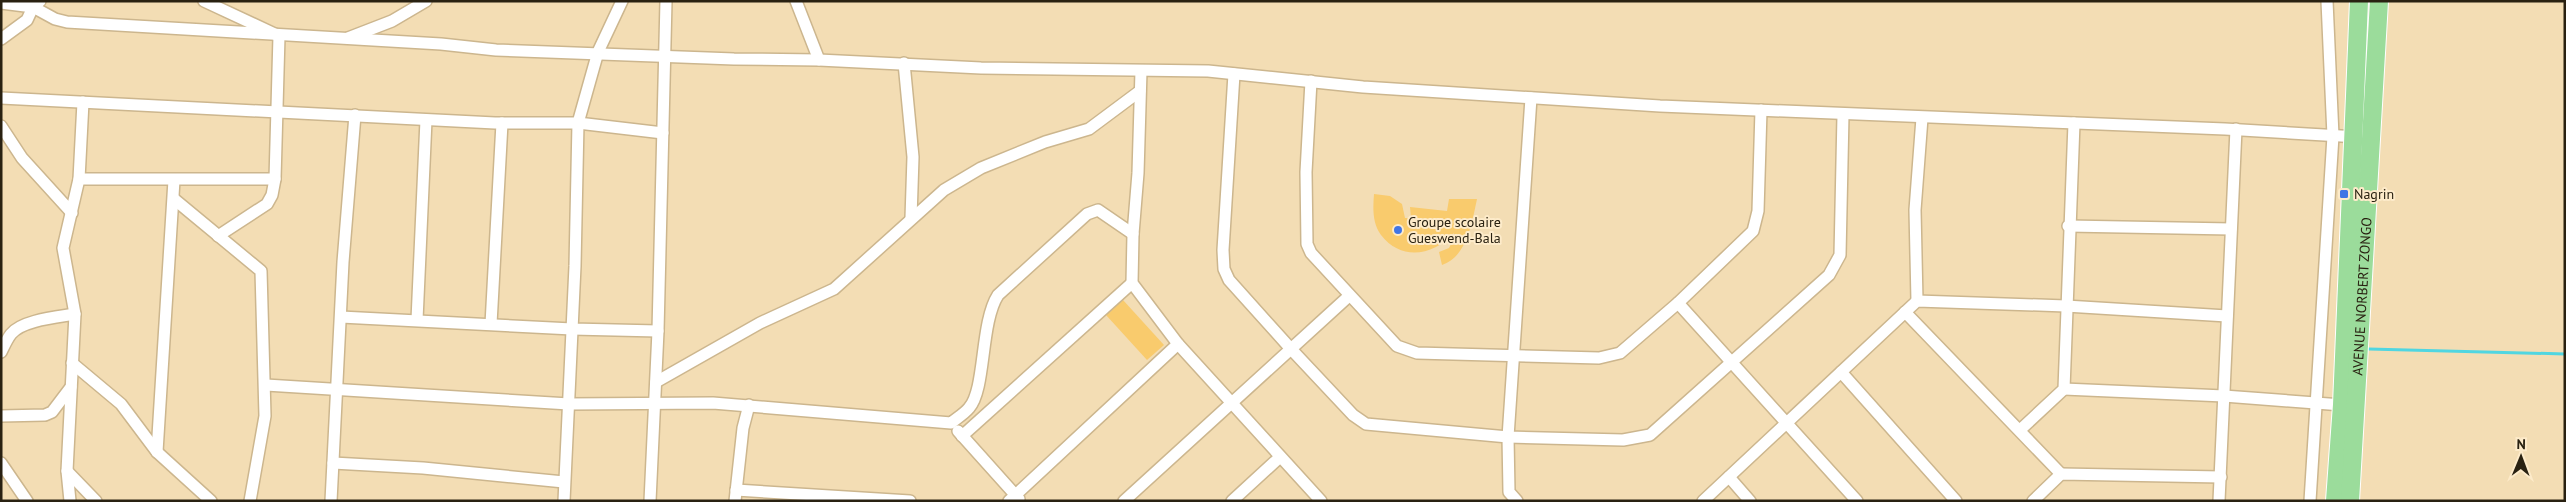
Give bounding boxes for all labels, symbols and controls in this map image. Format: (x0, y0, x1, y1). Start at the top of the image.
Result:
place label: Nagrin (2354, 185, 2394, 203)
marker: Nagrin (2338, 188, 2350, 200)
place label: Groupe scolaire Gueswend-Bala (1408, 213, 1501, 247)
street label: AVENUE NORBERT ZONGO (2348, 217, 2375, 376)
marker: Groupe scolaire Gueswend-Bala (1392, 224, 1404, 236)
north arrow (2496, 432, 2546, 482)
text: N (2516, 435, 2526, 453)

